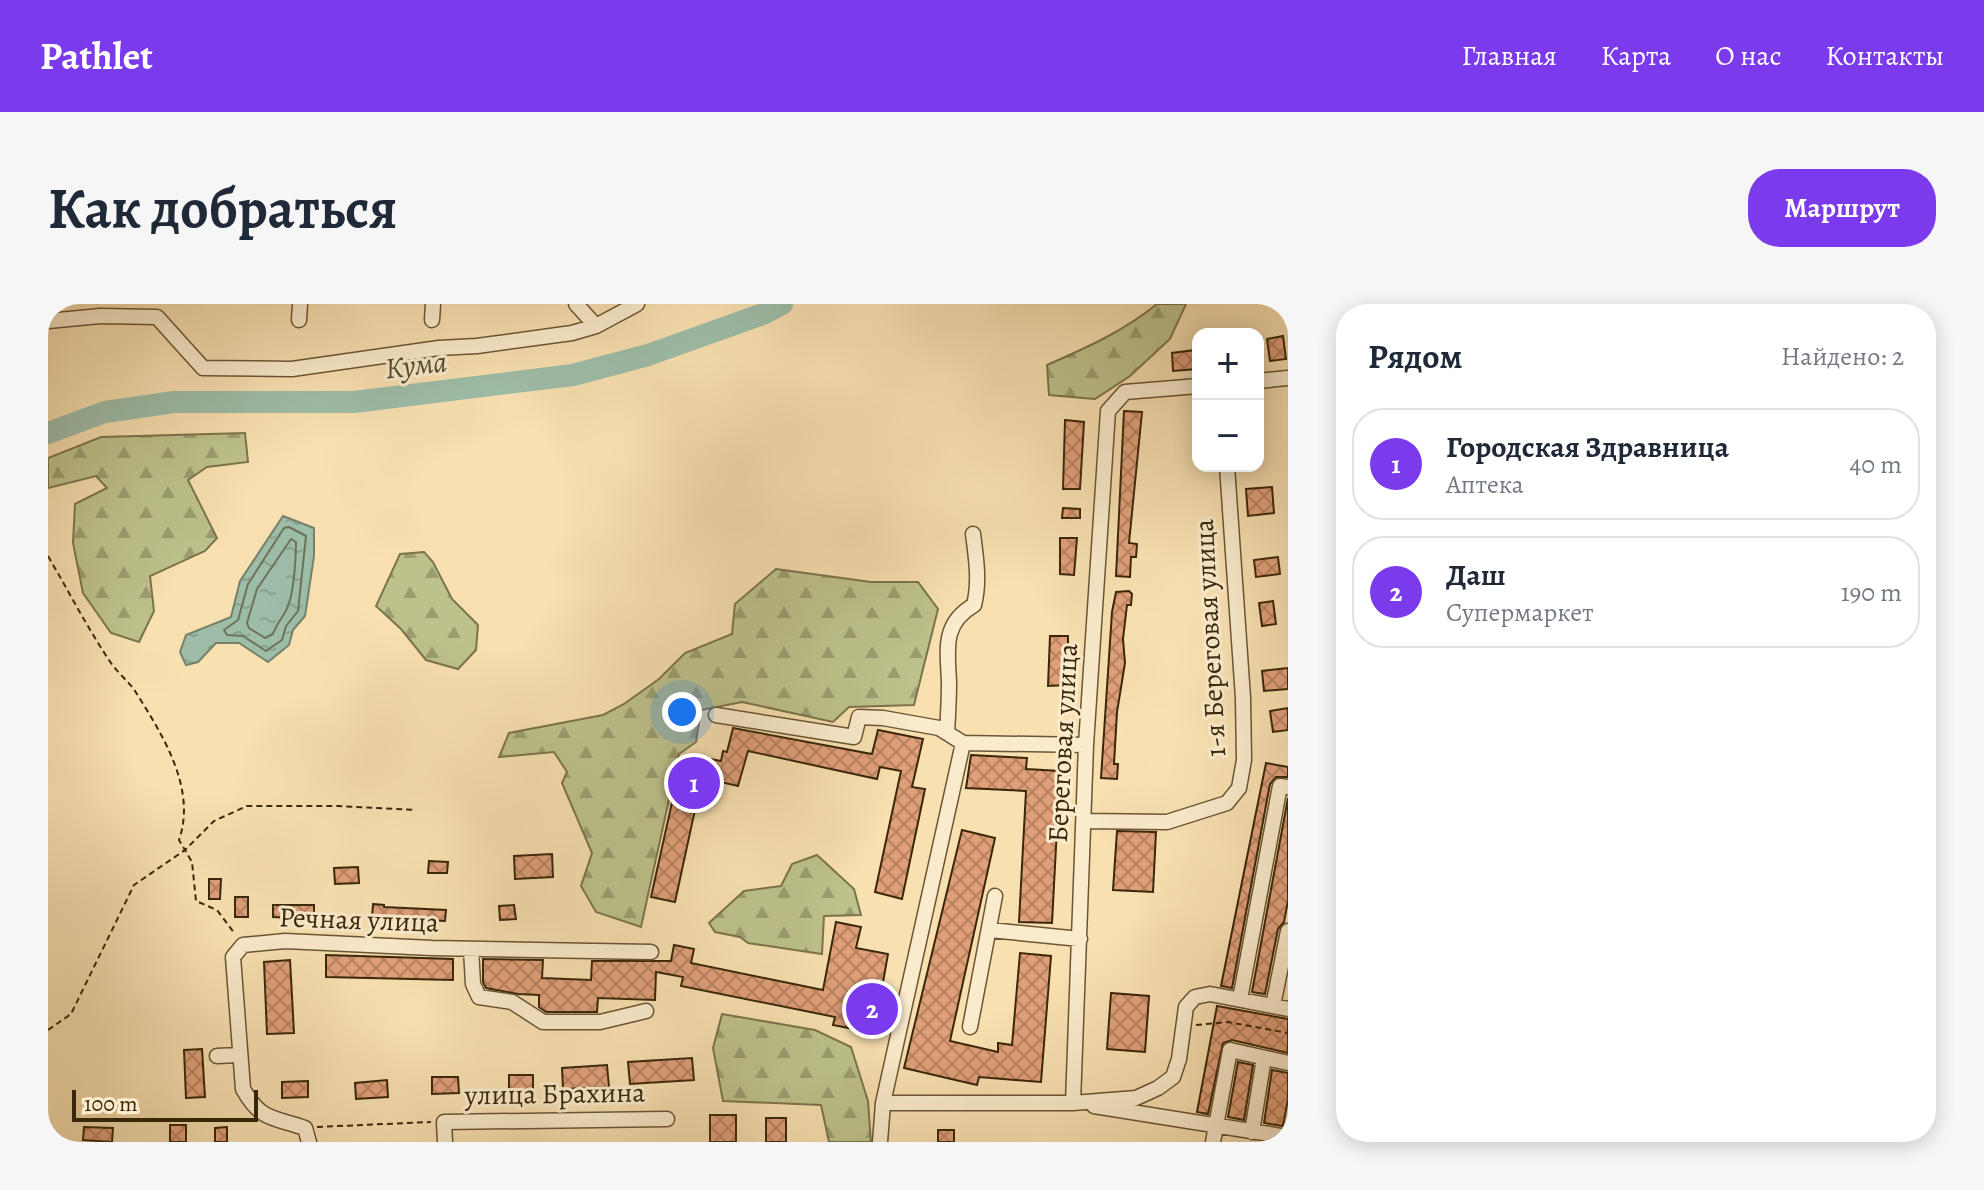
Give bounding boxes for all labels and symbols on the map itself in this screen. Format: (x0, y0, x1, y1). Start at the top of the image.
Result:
water label: Кума (383, 341, 449, 389)
street label: 1-я Береговая улица (1185, 518, 1235, 758)
street label: Береговая улица (1039, 642, 1087, 844)
your location (662, 692, 702, 732)
pin: 1 (668, 753, 720, 813)
street label: Речная улица (278, 898, 440, 942)
pin: 2 (846, 979, 898, 1039)
street label: улица Брахина (463, 1073, 646, 1115)
scale bar (72, 1086, 258, 1122)

